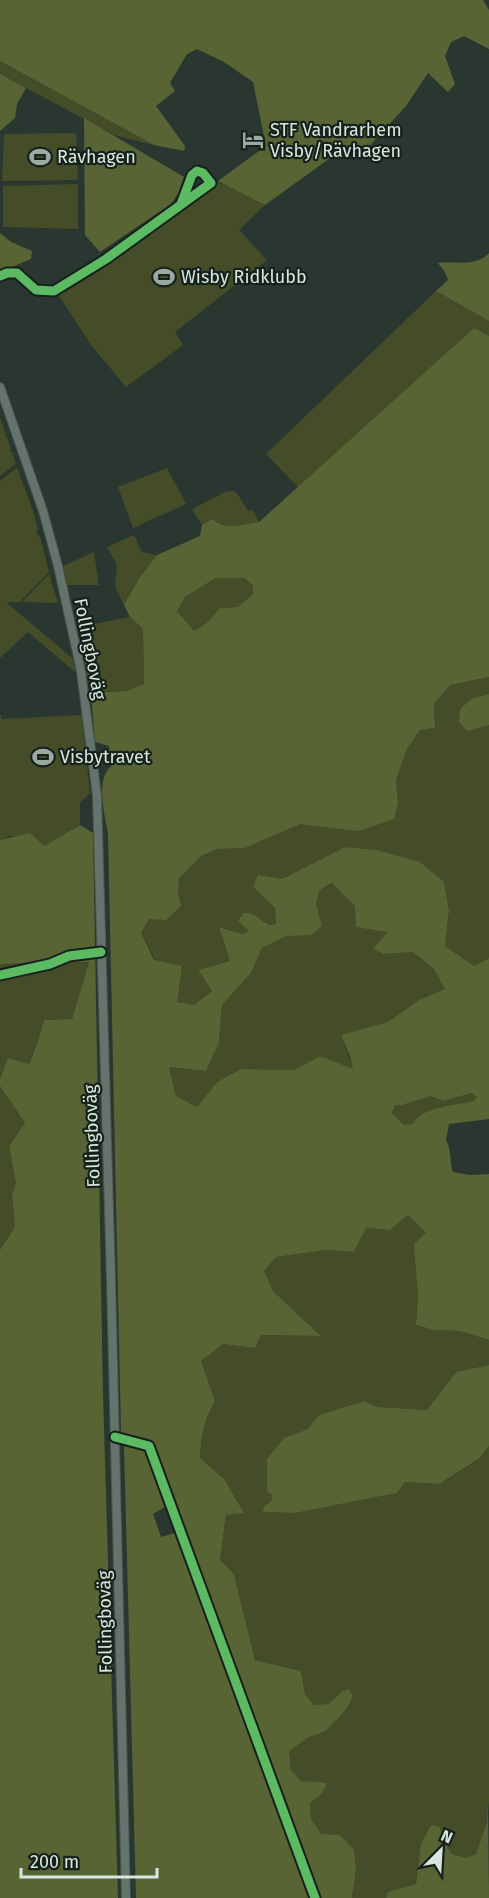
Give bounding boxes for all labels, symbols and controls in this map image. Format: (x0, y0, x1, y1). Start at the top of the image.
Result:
place label: STF Vandrarhem Visby/Rävhagen (270, 119, 402, 162)
hotel icon: STF Vandrarhem Visby/Rävhagen (241, 128, 265, 152)
sports icon: Rävhagen (28, 145, 52, 169)
place label: Rävhagen (57, 146, 136, 168)
sports icon: Wisby Ridklubb (152, 265, 176, 289)
place label: Wisby Ridklubb (181, 266, 307, 288)
street label: Follingboväg (69, 596, 111, 702)
sports icon: Visbytravet (31, 745, 55, 769)
place label: Visbytravet (60, 746, 151, 768)
street label: Follingboväg (79, 1084, 105, 1188)
street label: Follingboväg (93, 1570, 117, 1674)
north arrow (411, 1820, 471, 1880)
text: N (438, 1826, 456, 1848)
scale bar (21, 1841, 158, 1879)
text: 200 m (30, 1851, 79, 1873)

